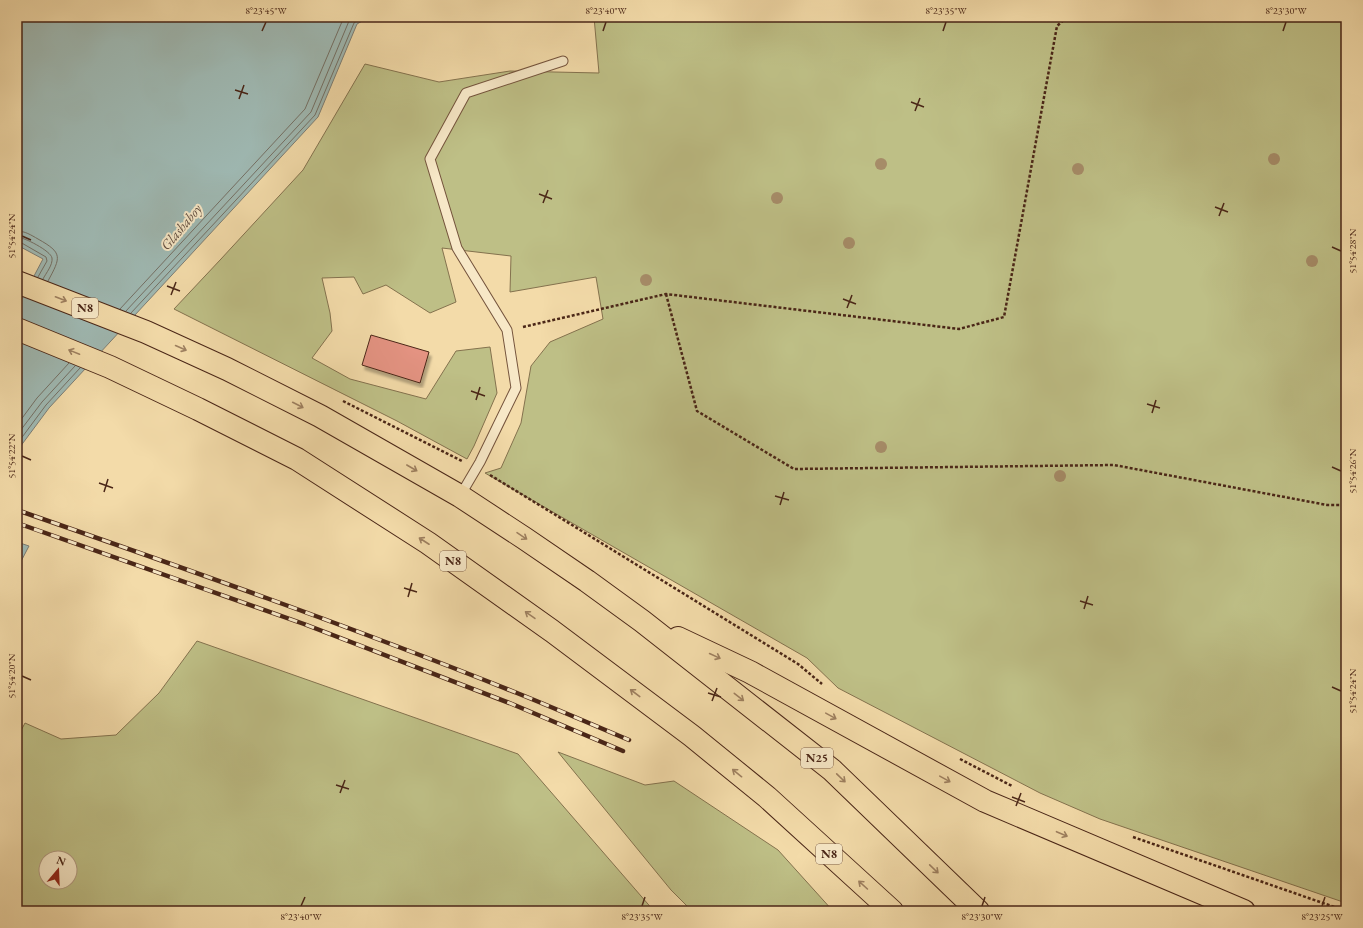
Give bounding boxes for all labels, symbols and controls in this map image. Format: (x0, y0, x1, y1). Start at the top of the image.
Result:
text: 8°23'45"W (245, 4, 288, 17)
text: 8°23'40"W (585, 4, 628, 17)
text: 8°23'35"W (925, 4, 968, 17)
text: 8°23'30"W (1265, 4, 1308, 17)
water label: Glashaboy (156, 200, 206, 254)
text: 51°54'24"N (5, 213, 18, 258)
text: 51°54'28"N (1346, 228, 1359, 273)
one-way arrow (54, 295, 66, 303)
road number: N8 (72, 298, 98, 318)
one-way arrow (175, 345, 187, 352)
one-way arrow (69, 348, 81, 356)
one-way arrow (292, 402, 304, 409)
text: 51°54'22"N (5, 433, 18, 478)
text: 51°54'26"N (1346, 448, 1359, 493)
one-way arrow (406, 465, 418, 473)
one-way arrow (516, 532, 527, 540)
one-way arrow (418, 536, 430, 544)
road number: N8 (440, 551, 466, 571)
one-way arrow (525, 611, 536, 619)
text: 51°54'20"N (5, 653, 18, 698)
one-way arrow (709, 653, 721, 660)
text: 51°54'24"N (1346, 668, 1359, 713)
one-way arrow (629, 689, 640, 697)
one-way arrow (734, 693, 745, 701)
one-way arrow (824, 713, 836, 721)
road number: N25 (801, 748, 833, 768)
one-way arrow (732, 768, 742, 777)
one-way arrow (836, 773, 846, 783)
one-way arrow (938, 775, 950, 783)
one-way arrow (1056, 830, 1068, 838)
road number: N8 (816, 844, 842, 864)
north arrow (38, 850, 78, 890)
text: N (55, 852, 68, 869)
one-way arrow (929, 864, 939, 874)
one-way arrow (858, 880, 868, 889)
text: 8°23'40"W (280, 910, 323, 923)
text: 8°23'35"W (621, 910, 664, 923)
text: 8°23'30"W (961, 910, 1004, 923)
text: 8°23'25"W (1301, 910, 1344, 923)

